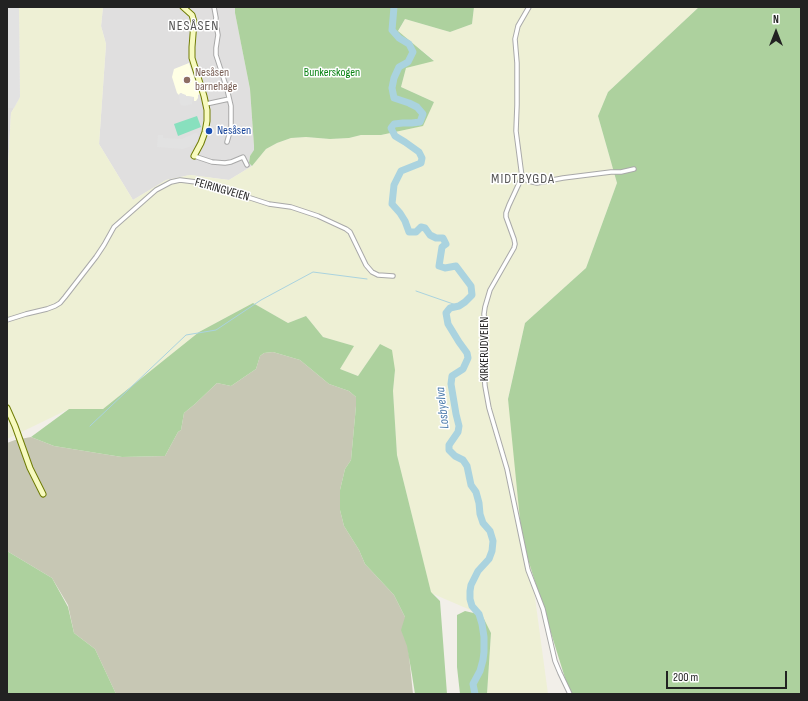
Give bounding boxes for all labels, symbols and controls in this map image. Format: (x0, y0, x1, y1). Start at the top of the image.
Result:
north arrow (756, 12, 796, 52)
text: N (773, 13, 779, 26)
district label: NESÅSEN (169, 18, 219, 34)
place label: Nesåsen barnehage (195, 66, 237, 94)
park label: Bunkerskogen (304, 66, 360, 80)
marker: Nesåsen barnehage (182, 75, 192, 85)
place label: Nesåsen (217, 124, 251, 138)
marker: Nesåsen (204, 126, 214, 136)
district label: MIDTBYGDA (491, 171, 555, 187)
street label: FEIRINGVEIEN (193, 175, 251, 205)
street label: KIRKERUDVEIEN (478, 317, 492, 381)
water label: Losbyelva (433, 386, 453, 430)
scale bar (668, 663, 789, 689)
text: 200 m (673, 670, 698, 685)

